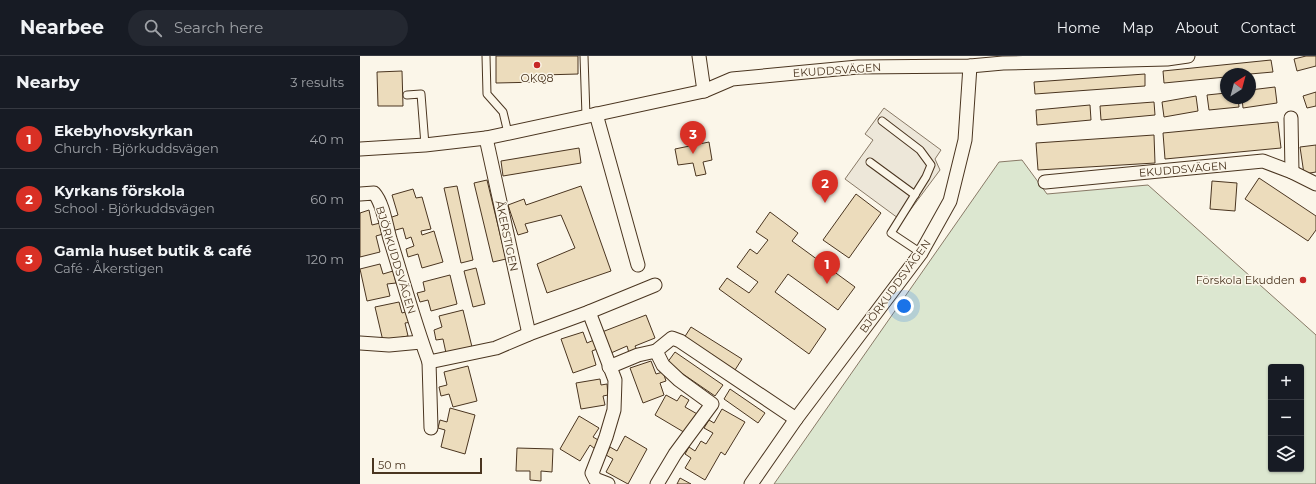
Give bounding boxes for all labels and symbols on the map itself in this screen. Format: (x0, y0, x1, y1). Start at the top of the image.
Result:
marker: OKQ8 (532, 60, 542, 70)
street label: EKUDDSVÄGEN (792, 60, 882, 80)
north arrow (1220, 68, 1256, 104)
place label: OKQ8 (521, 71, 553, 85)
pin: 3 (680, 121, 706, 154)
street label: EKUDDSVÄGEN (1138, 158, 1228, 180)
pin: 2 (812, 170, 838, 203)
street label: ÅKERSTIGEN (493, 199, 521, 273)
street label: BJÖRKUDDSVÄGEN (373, 204, 419, 316)
street label: BJÖRKUDDSVÄGEN (856, 237, 934, 335)
pin: 1 (814, 251, 840, 284)
place label: Förskola Ekudden (1196, 273, 1295, 287)
marker: Förskola Ekudden (1298, 275, 1308, 285)
your location (894, 296, 914, 316)
scale bar (372, 456, 482, 475)

